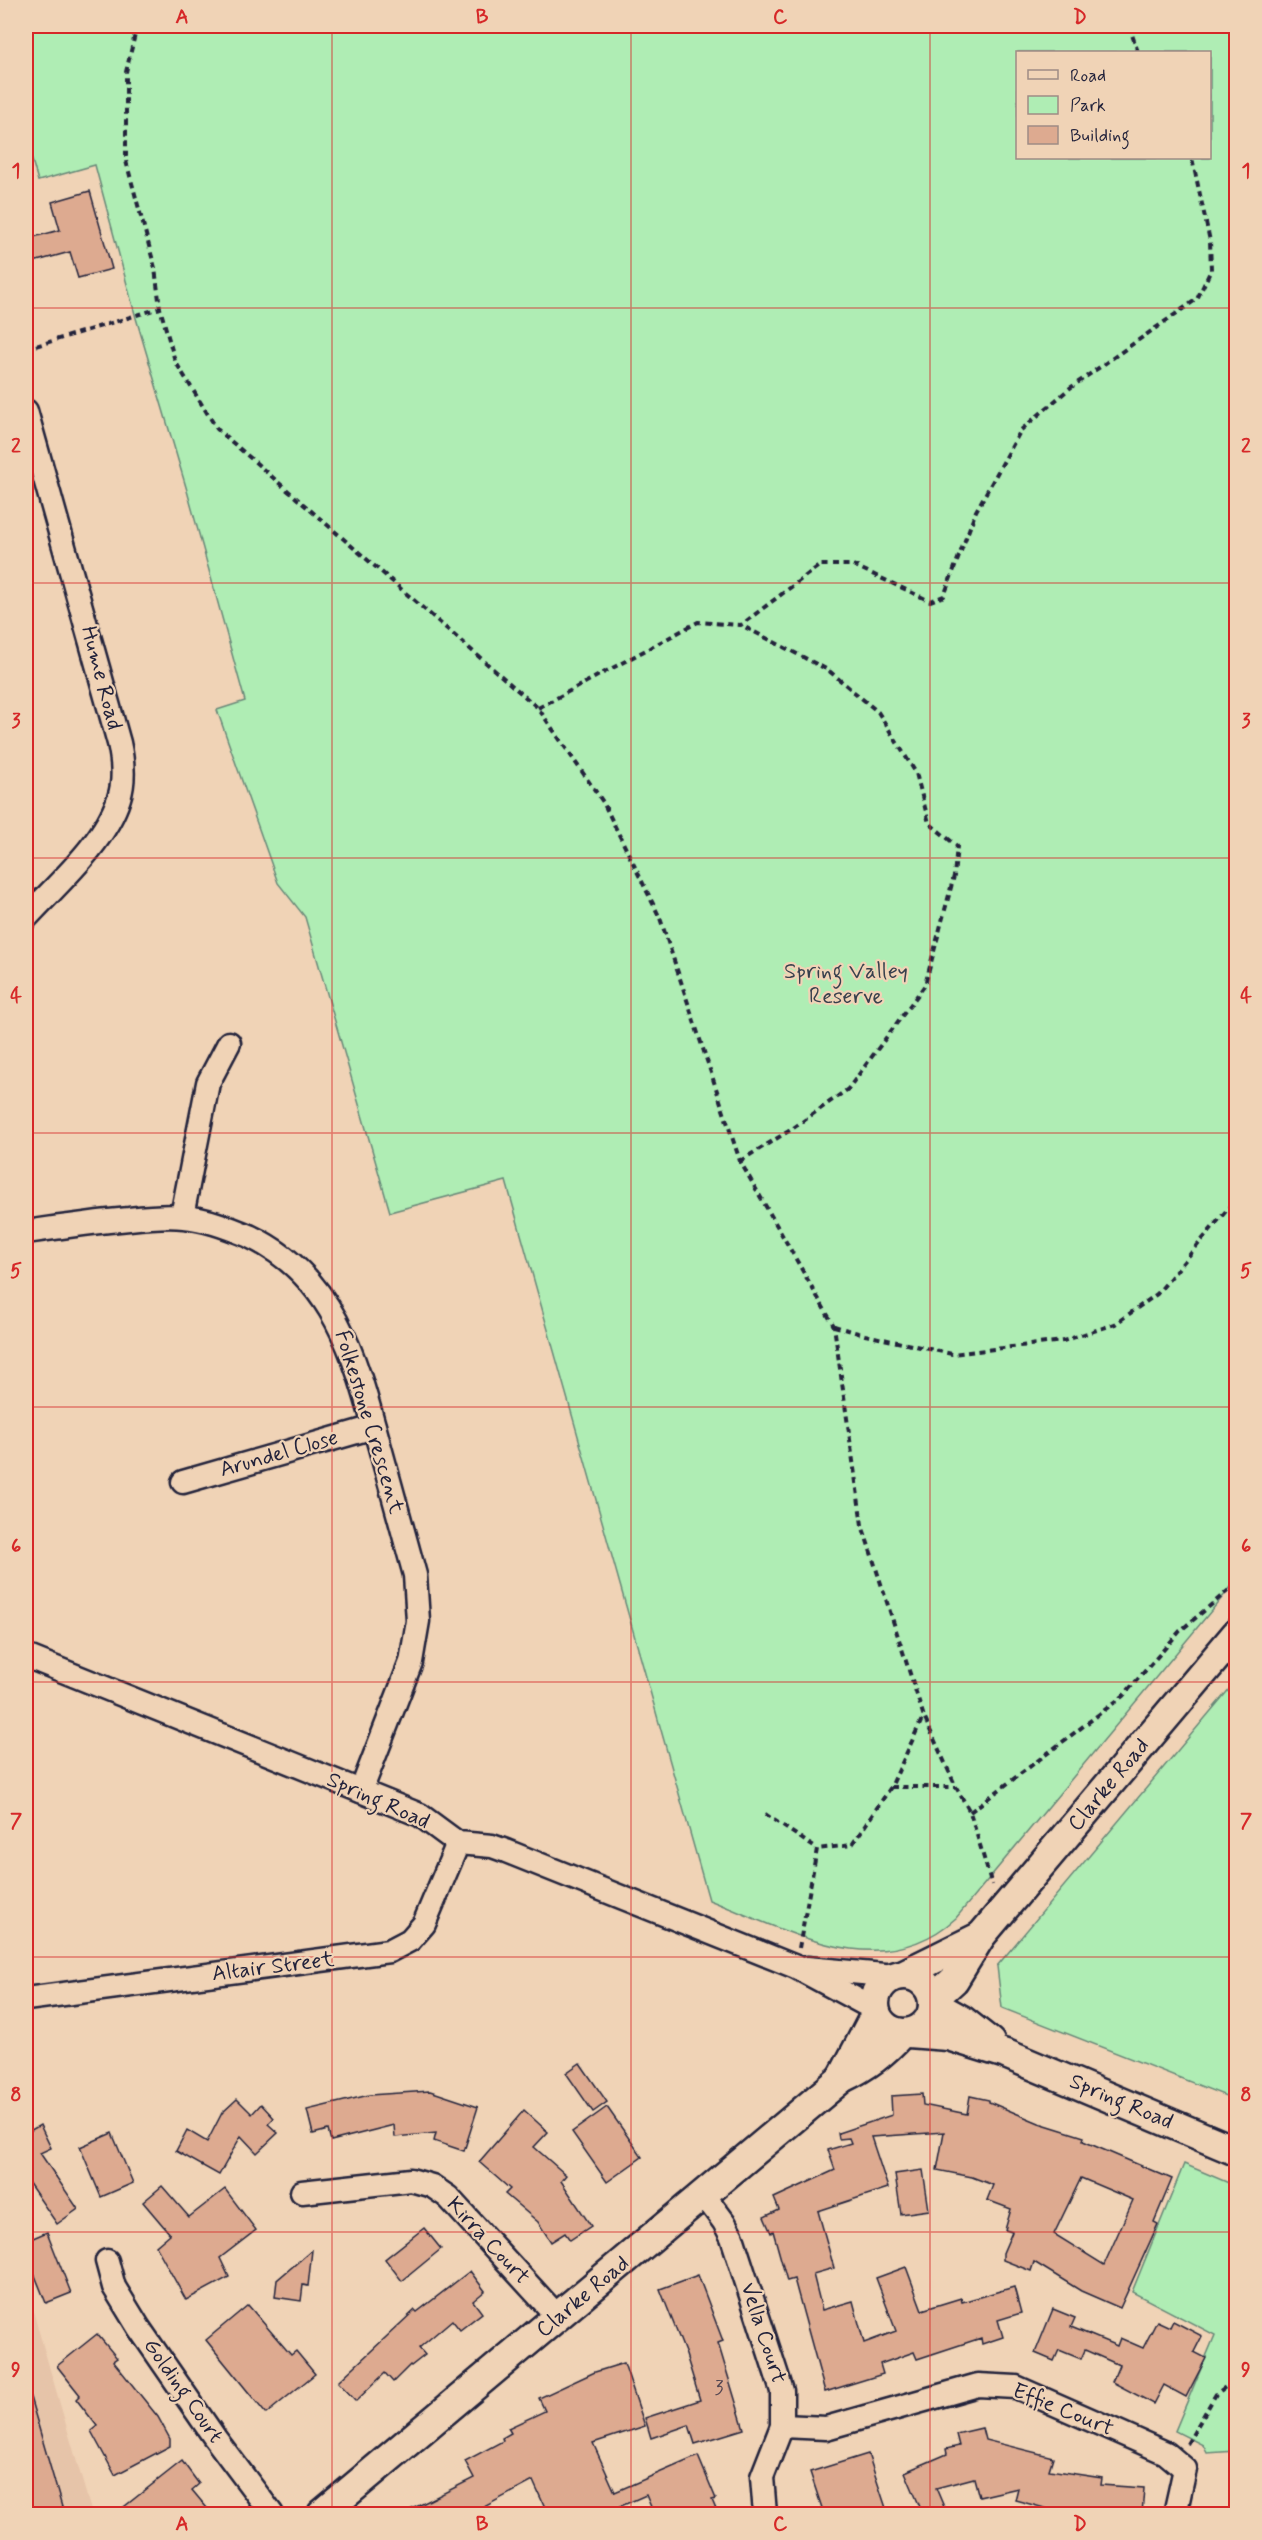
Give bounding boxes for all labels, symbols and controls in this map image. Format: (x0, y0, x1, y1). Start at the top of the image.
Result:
text: A (175, 4, 189, 31)
text: B (476, 4, 489, 31)
text: C (773, 4, 788, 31)
text: D (1073, 4, 1087, 31)
legend (1016, 51, 1211, 159)
text: Road (1070, 64, 1106, 88)
text: Park (1070, 94, 1106, 118)
text: Building (1070, 124, 1130, 150)
text: 1 (12, 158, 20, 185)
text: 1 (1242, 158, 1250, 185)
text: 2 (11, 433, 21, 460)
text: 2 (1241, 433, 1251, 460)
street label: Hume Road (74, 623, 128, 733)
text: 3 (11, 708, 21, 735)
text: 3 (1241, 708, 1251, 735)
park label: Spring Valley Reserve (784, 958, 908, 1011)
text: 4 (10, 983, 22, 1010)
text: 4 (1240, 983, 1252, 1010)
text: 5 (10, 1258, 22, 1285)
text: 5 (1240, 1258, 1252, 1285)
street label: Folkestone Crescent (328, 1327, 410, 1517)
street label: Arundel Close (216, 1424, 342, 1484)
text: 6 (11, 1533, 21, 1560)
text: 6 (1241, 1533, 1251, 1560)
street label: Clarke Road (1062, 1733, 1156, 1837)
street label: Spring Road (321, 1766, 434, 1839)
text: 7 (10, 1808, 22, 1835)
text: 7 (1240, 1808, 1252, 1835)
street label: Altair Street (210, 1946, 336, 1988)
street label: Spring Road (1064, 2068, 1177, 2139)
text: 8 (10, 2082, 22, 2109)
text: 8 (1240, 2082, 1252, 2109)
street label: Kirra Court (440, 2191, 536, 2291)
street label: Clarke Road (531, 2250, 635, 2344)
street label: Vella Court (734, 2279, 792, 2387)
street label: Golding Court (134, 2333, 229, 2451)
text: 9 (11, 2357, 21, 2384)
text: 9 (1241, 2357, 1251, 2384)
house number: 3 (714, 2375, 724, 2402)
street label: Effie Court (1008, 2377, 1118, 2443)
text: A (175, 2511, 189, 2538)
text: B (476, 2511, 489, 2538)
text: C (773, 2511, 788, 2538)
text: D (1073, 2511, 1087, 2538)

